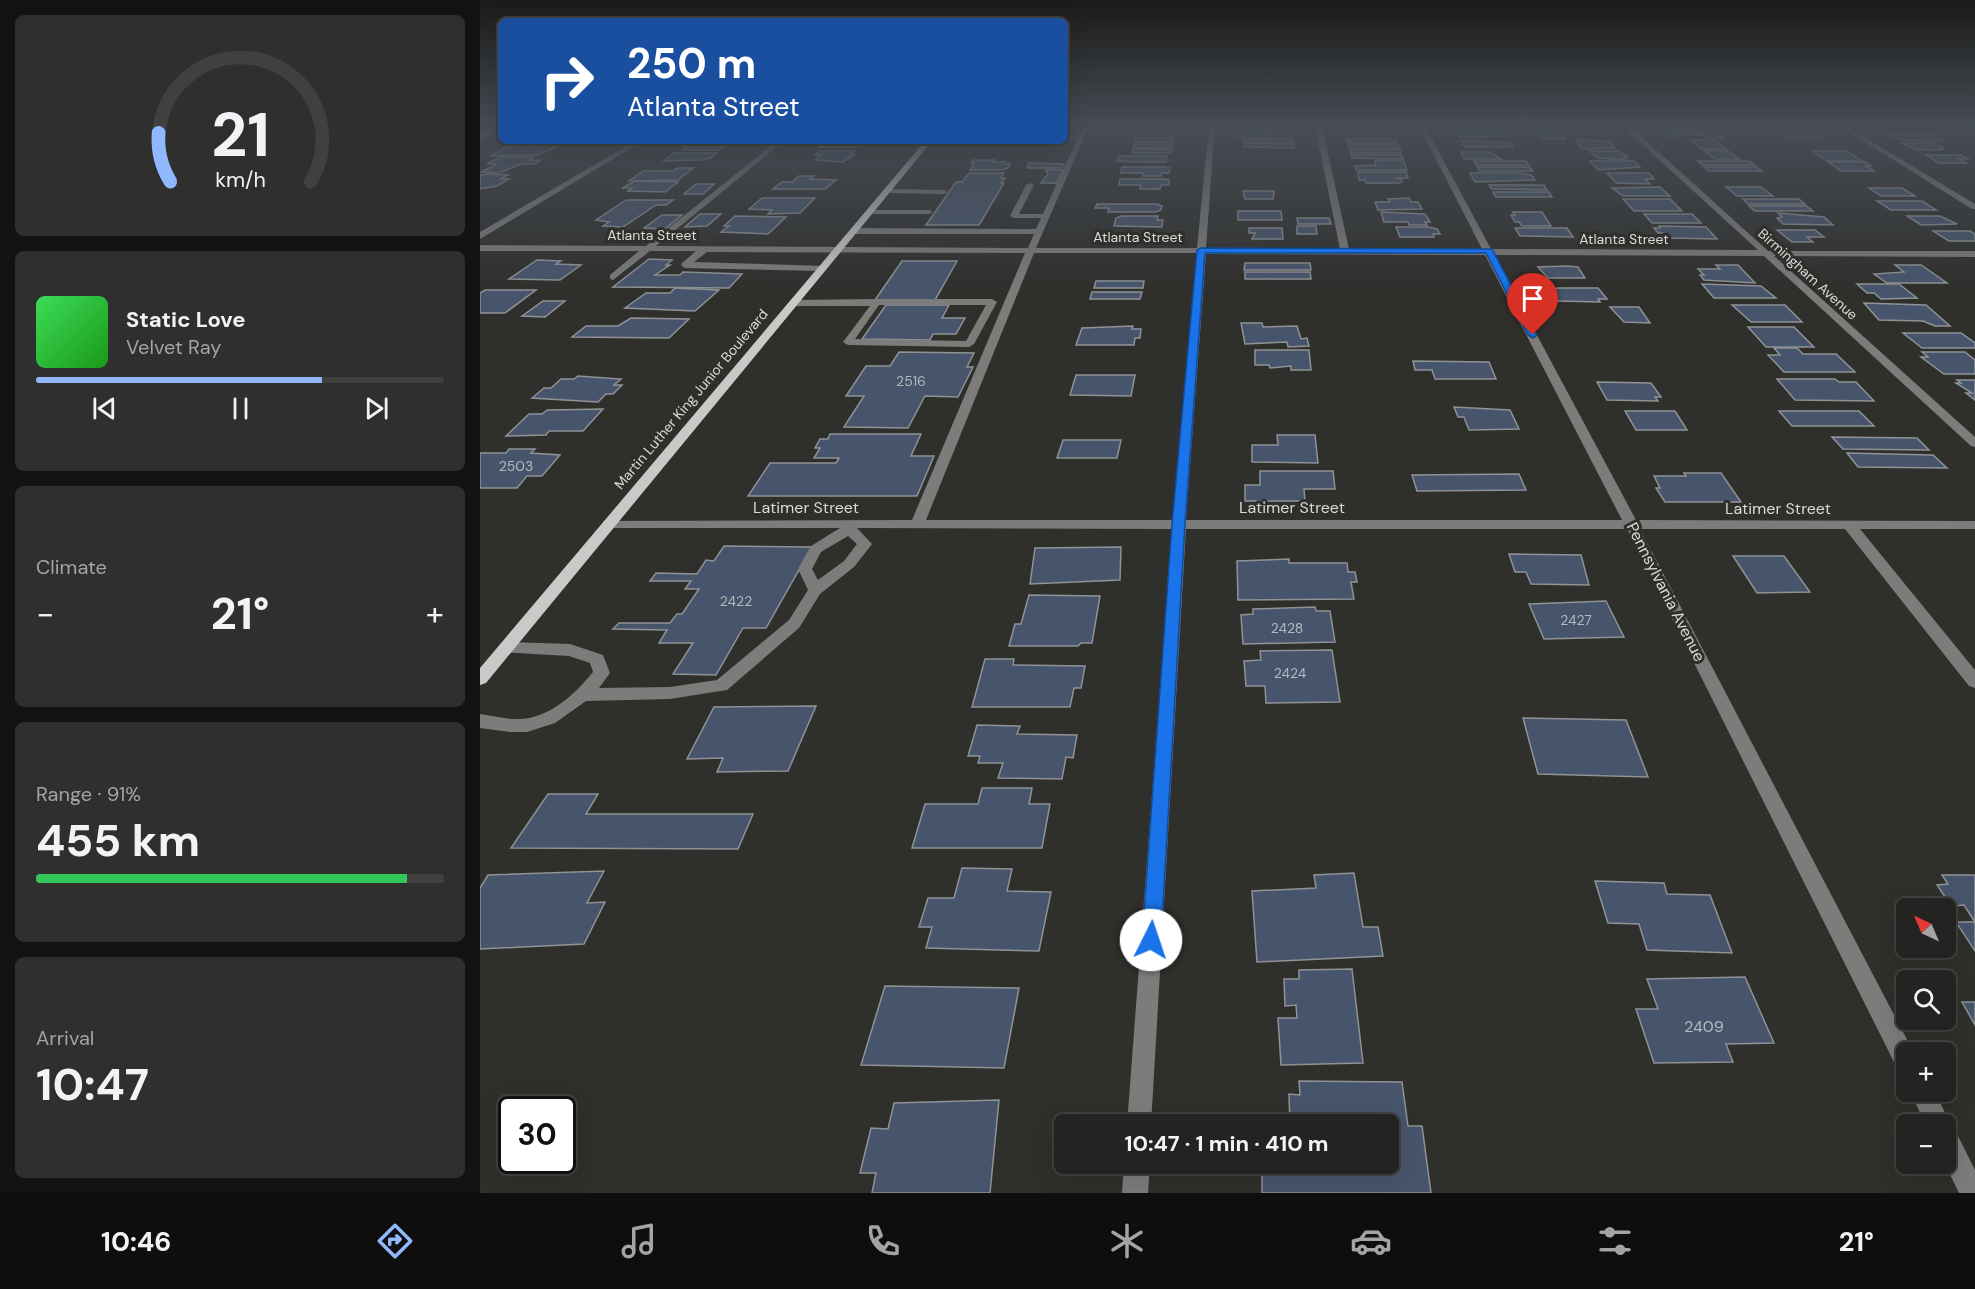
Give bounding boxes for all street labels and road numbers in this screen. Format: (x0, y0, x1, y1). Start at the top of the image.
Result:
street label: Birmingham Avenue (1754, 224, 1862, 324)
street label: Atlanta Street (607, 226, 697, 244)
street label: Atlanta Street (1093, 228, 1183, 246)
street label: Atlanta Street (1579, 230, 1669, 248)
street label: Martin Luther King Junior Boulevard (610, 305, 772, 493)
street label: Latimer Street (753, 497, 859, 518)
street label: Latimer Street (1239, 497, 1345, 518)
street label: Latimer Street (1725, 498, 1831, 519)
street label: Pennsylvania Avenue (1622, 519, 1710, 665)

